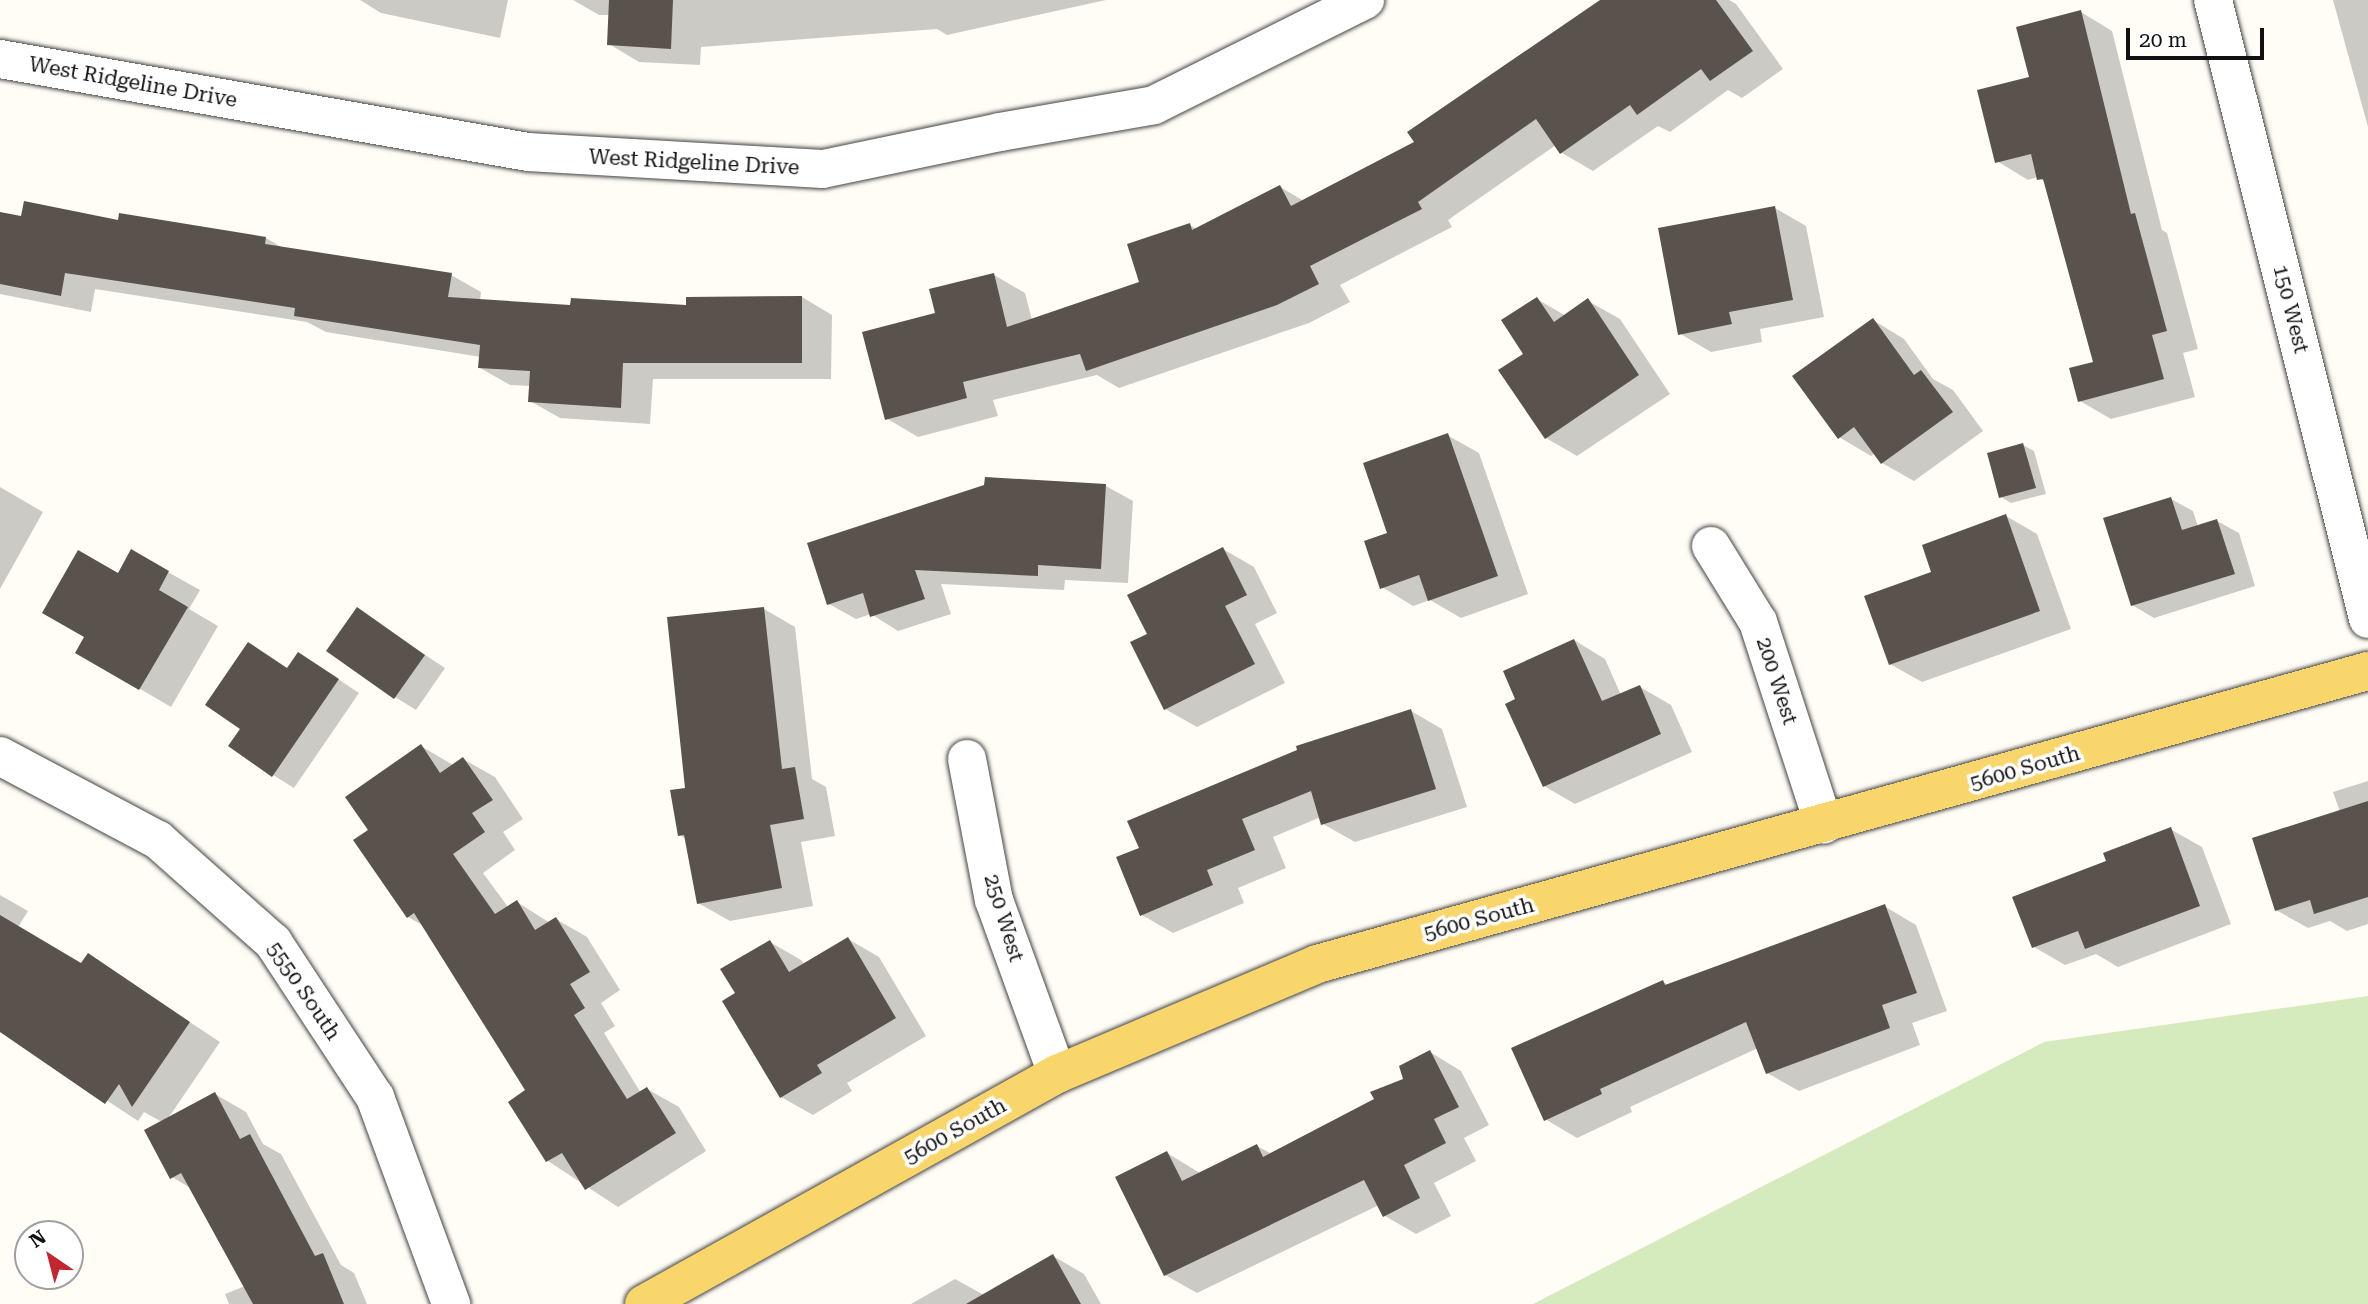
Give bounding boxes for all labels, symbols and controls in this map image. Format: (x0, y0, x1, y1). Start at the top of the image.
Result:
scale bar (2130, 14, 2268, 58)
text: 20 m (2139, 28, 2187, 52)
street label: West Ridgeline Drive (27, 51, 239, 113)
street label: West Ridgeline Drive (588, 144, 800, 180)
street label: 150 West (2268, 262, 2314, 356)
street label: 200 West (1751, 634, 1803, 728)
street label: 5600 South (1967, 740, 2083, 796)
street label: 250 West (979, 871, 1029, 965)
street label: 5600 South (1421, 892, 1537, 946)
street label: 5550 South (262, 937, 346, 1045)
street label: 5600 South (899, 1093, 1011, 1169)
north arrow (14, 1220, 84, 1290)
text: N (25, 1225, 50, 1253)

